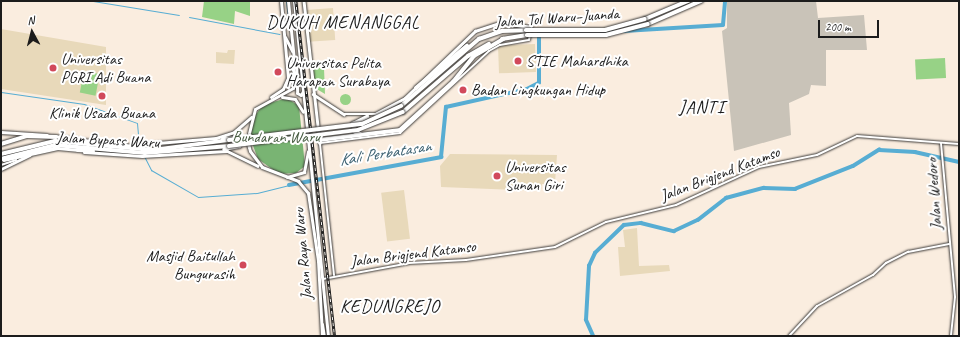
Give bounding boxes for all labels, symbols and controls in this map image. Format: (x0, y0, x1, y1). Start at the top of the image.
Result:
street label: Jalan Tol Waru–Juanda (494, 4, 620, 32)
district label: DUKUH MENANGGAL (267, 11, 419, 33)
north arrow (12, 12, 52, 52)
scale bar (820, 12, 881, 38)
text: N (26, 13, 35, 27)
text: 200 m (825, 19, 851, 35)
place label: Universitas PGRI Adi Buana (61, 49, 150, 87)
place label: STIE Mahardhika (526, 51, 628, 71)
place label: Universitas Pelita Harapan Surabaya (286, 53, 389, 91)
marker: STIE Mahardhika (513, 56, 523, 66)
marker: Universitas PGRI Adi Buana (48, 63, 58, 73)
marker: Universitas Pelita Harapan Surabaya (273, 67, 283, 77)
place label: Badan Lingkungan Hidup (471, 80, 606, 100)
marker: Badan Lingkungan Hidup (458, 85, 468, 95)
marker: Klinik Usada Buana (96, 90, 108, 102)
district label: JANTI (680, 96, 724, 118)
place label: Klinik Usada Buana (49, 103, 155, 123)
park label: Bundaran Waru (232, 127, 320, 147)
street label: Jalan Bypass Waru (56, 128, 160, 152)
water label: Kali Perbatasan (338, 136, 432, 170)
street label: Jalan Brigjend Katamso (657, 142, 783, 206)
place label: Universitas Sunan Giri (505, 157, 565, 195)
street label: Jalan Wedoro (922, 157, 946, 231)
marker: Universitas Sunan Giri (492, 171, 502, 181)
street label: Jalan Raya Waru (289, 207, 317, 301)
street label: Jalan Brigjend Katamso (349, 237, 477, 271)
place label: Masjid Baitullah Bungurasih (145, 246, 235, 284)
marker: Masjid Baitullah Bungurasih (238, 260, 248, 270)
district label: KEDUNGREJO (340, 295, 440, 317)

